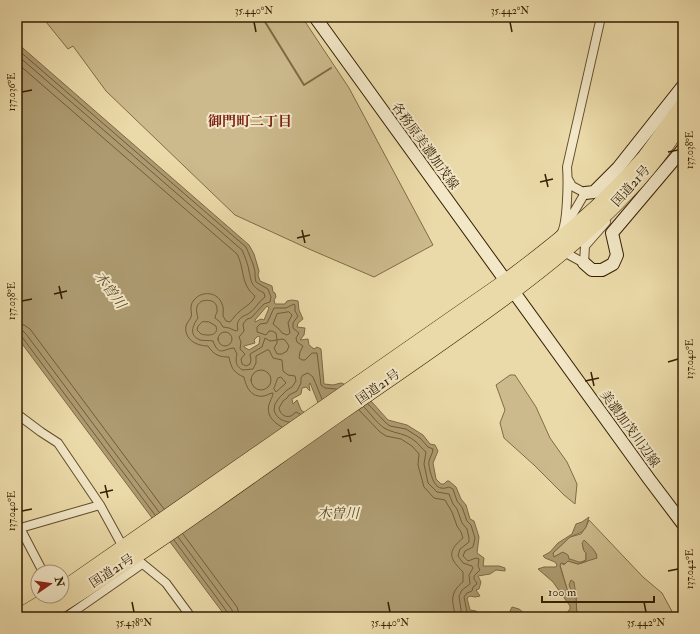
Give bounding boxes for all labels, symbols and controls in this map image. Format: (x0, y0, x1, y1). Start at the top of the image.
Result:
text: 35.440°N (235, 5, 273, 17)
text: 35.442°N (491, 5, 529, 17)
text: 137.036°E (6, 73, 18, 111)
street label: 各務原美濃加茂線 (388, 99, 462, 193)
district label: 御門町二丁目 (208, 113, 292, 130)
text: 137.038°E (684, 131, 696, 169)
street label: 国道21号 (608, 162, 654, 210)
water label: 木曽川 (91, 268, 130, 314)
text: 137.038°E (6, 282, 18, 320)
text: 137.040°E (684, 339, 696, 379)
street label: 国道21号 (353, 366, 403, 408)
street label: 美濃加茂川辺線 (597, 387, 663, 471)
text: 137.040°E (6, 491, 18, 531)
water label: 木曽川 (317, 505, 361, 522)
text: 137.042°E (684, 549, 696, 589)
street label: 国道21号 (87, 551, 137, 591)
north arrow (30, 564, 70, 604)
text: N (52, 575, 67, 589)
scale bar (542, 578, 654, 604)
text: 100 m (548, 585, 577, 600)
text: 35.438°N (116, 617, 152, 629)
text: 35.440°N (371, 617, 409, 629)
text: 35.442°N (627, 617, 665, 629)

